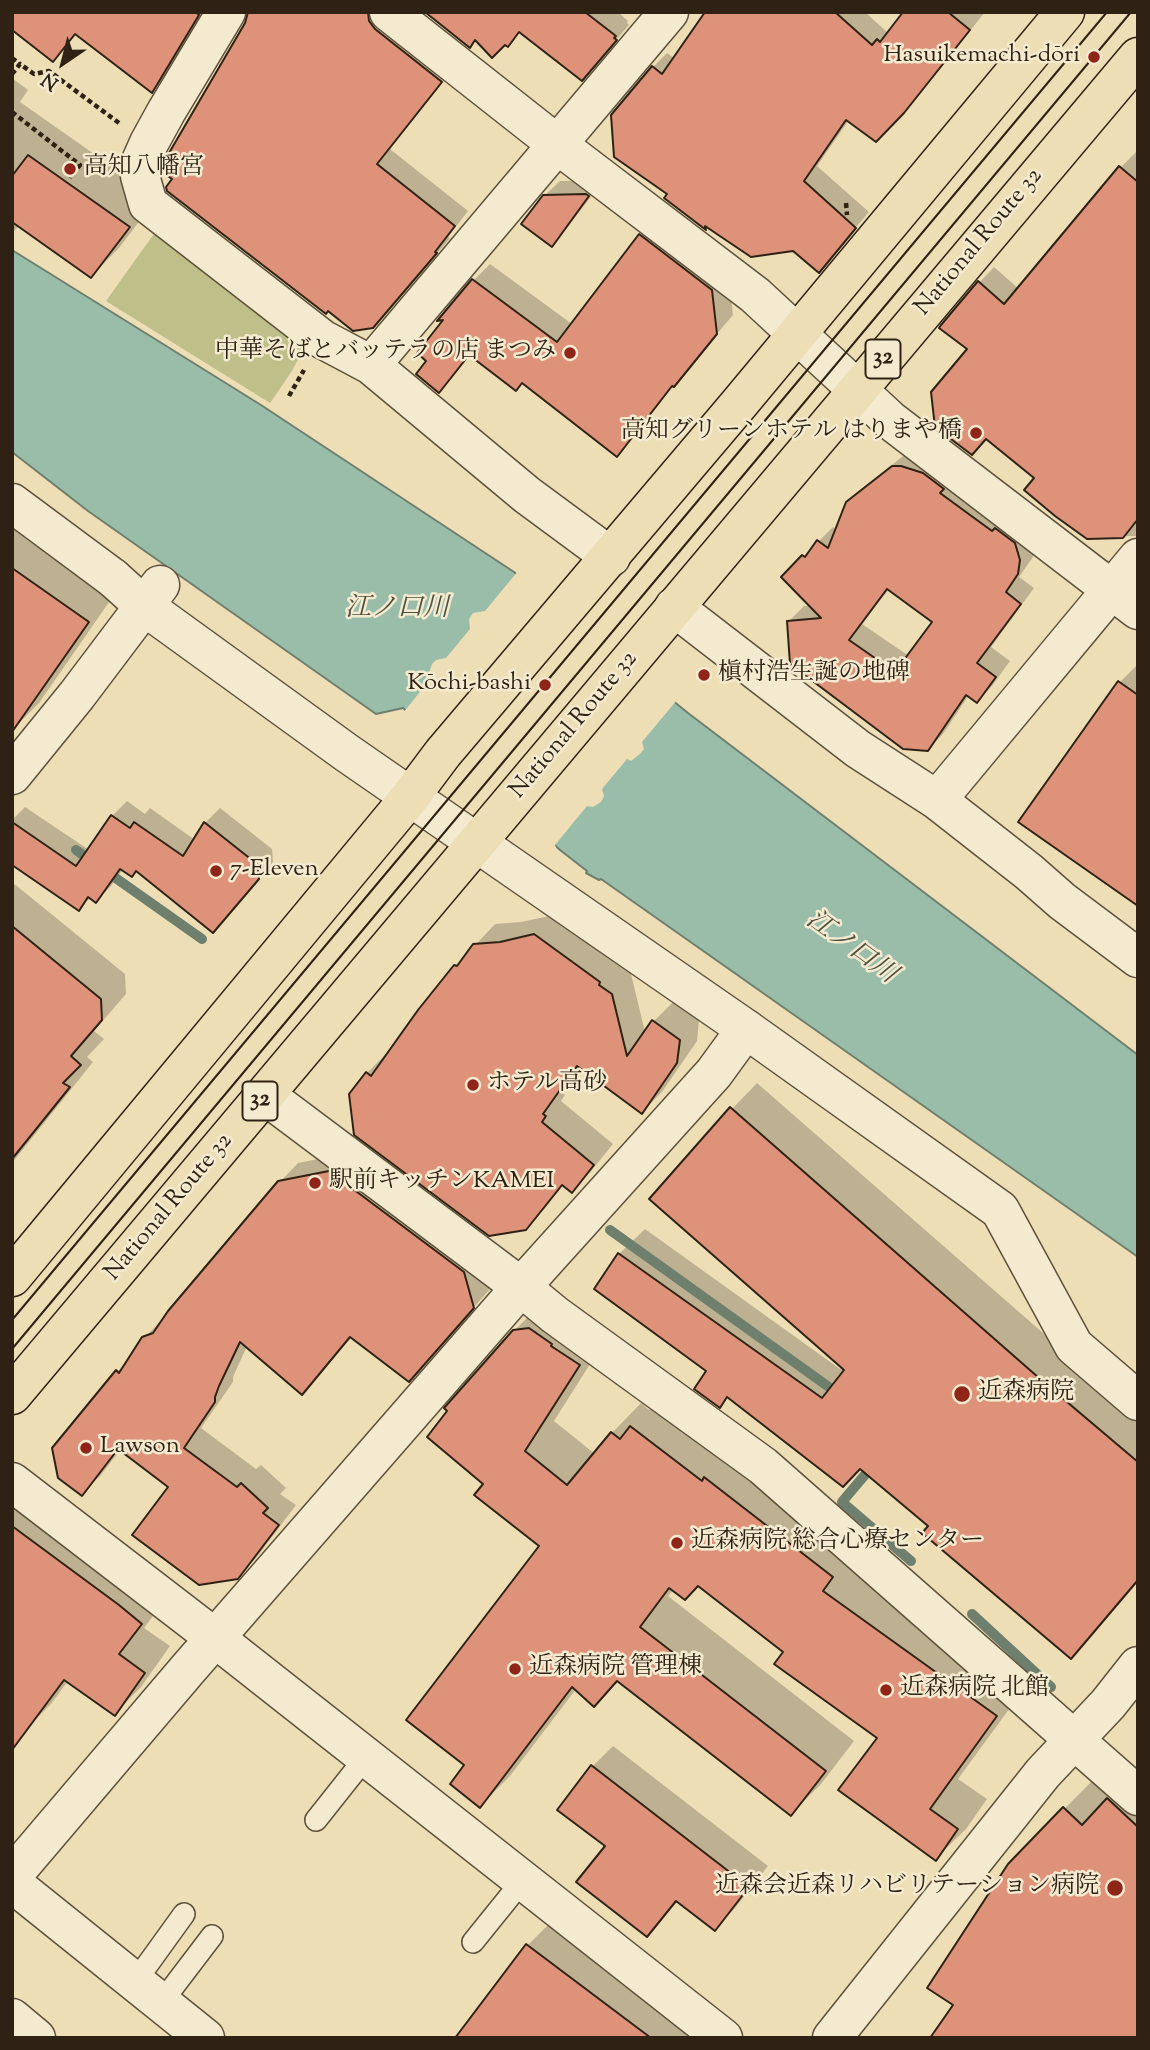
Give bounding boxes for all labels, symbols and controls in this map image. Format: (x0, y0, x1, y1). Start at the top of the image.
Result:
north arrow (28, 28, 98, 98)
place label: Hasuikemachi-dōri (884, 43, 1080, 71)
marker: Hasuikemachi-dōri (1086, 49, 1102, 65)
text: N (37, 65, 65, 96)
place label: 高知八幡宮 (84, 155, 204, 183)
marker: 高知八幡宮 (62, 161, 78, 177)
street label: National Route 32 (910, 163, 1050, 323)
place label: 中華そばとバッテラの店 まつみ (215, 339, 556, 367)
road number: 32 (866, 340, 900, 378)
marker: 中華そばとバッテラの店 まつみ (562, 345, 578, 361)
place label: 高知グリーンホテル はりまや橋 (621, 419, 962, 447)
marker: 高知グリーンホテル はりまや橋 (968, 425, 984, 441)
water label: 江ノ口川 (345, 595, 449, 627)
street label: National Route 32 (505, 646, 645, 806)
place label: 槇村浩生誕の地碑 (718, 661, 910, 689)
marker: 槇村浩生誕の地碑 (696, 667, 712, 683)
place label: Kōchi-bashi (408, 671, 531, 699)
marker: Kōchi-bashi (537, 677, 553, 693)
place label: 7-Eleven (230, 857, 319, 885)
marker: 7-Eleven (208, 863, 224, 879)
water label: 江ノ口川 (799, 906, 901, 992)
place label: ホテル高砂 (487, 1071, 607, 1099)
marker: ホテル高砂 (465, 1077, 481, 1093)
road number: 32 (243, 1082, 278, 1120)
street label: National Route 32 (100, 1128, 240, 1288)
place label: 駅前キッチンKAMEI (329, 1169, 554, 1197)
marker: 駅前キッチンKAMEI (307, 1175, 323, 1191)
place label: 近森病院 (978, 1380, 1074, 1408)
marker: 近森病院 (952, 1384, 972, 1404)
place label: Lawson (100, 1434, 180, 1462)
marker: Lawson (78, 1440, 94, 1456)
place label: 近森病院 総合心療センター (691, 1529, 984, 1557)
marker: 近森病院 総合心療センター (669, 1535, 685, 1551)
place label: 近森病院 管理棟 (529, 1655, 702, 1683)
marker: 近森病院 管理棟 (507, 1661, 523, 1677)
place label: 近森病院 北館 (900, 1676, 1049, 1704)
marker: 近森病院 北館 (878, 1682, 894, 1698)
place label: 近森会近森リハビリテーション病院 (715, 1874, 1099, 1902)
marker: 近森会近森リハビリテーション病院 (1105, 1878, 1125, 1898)

